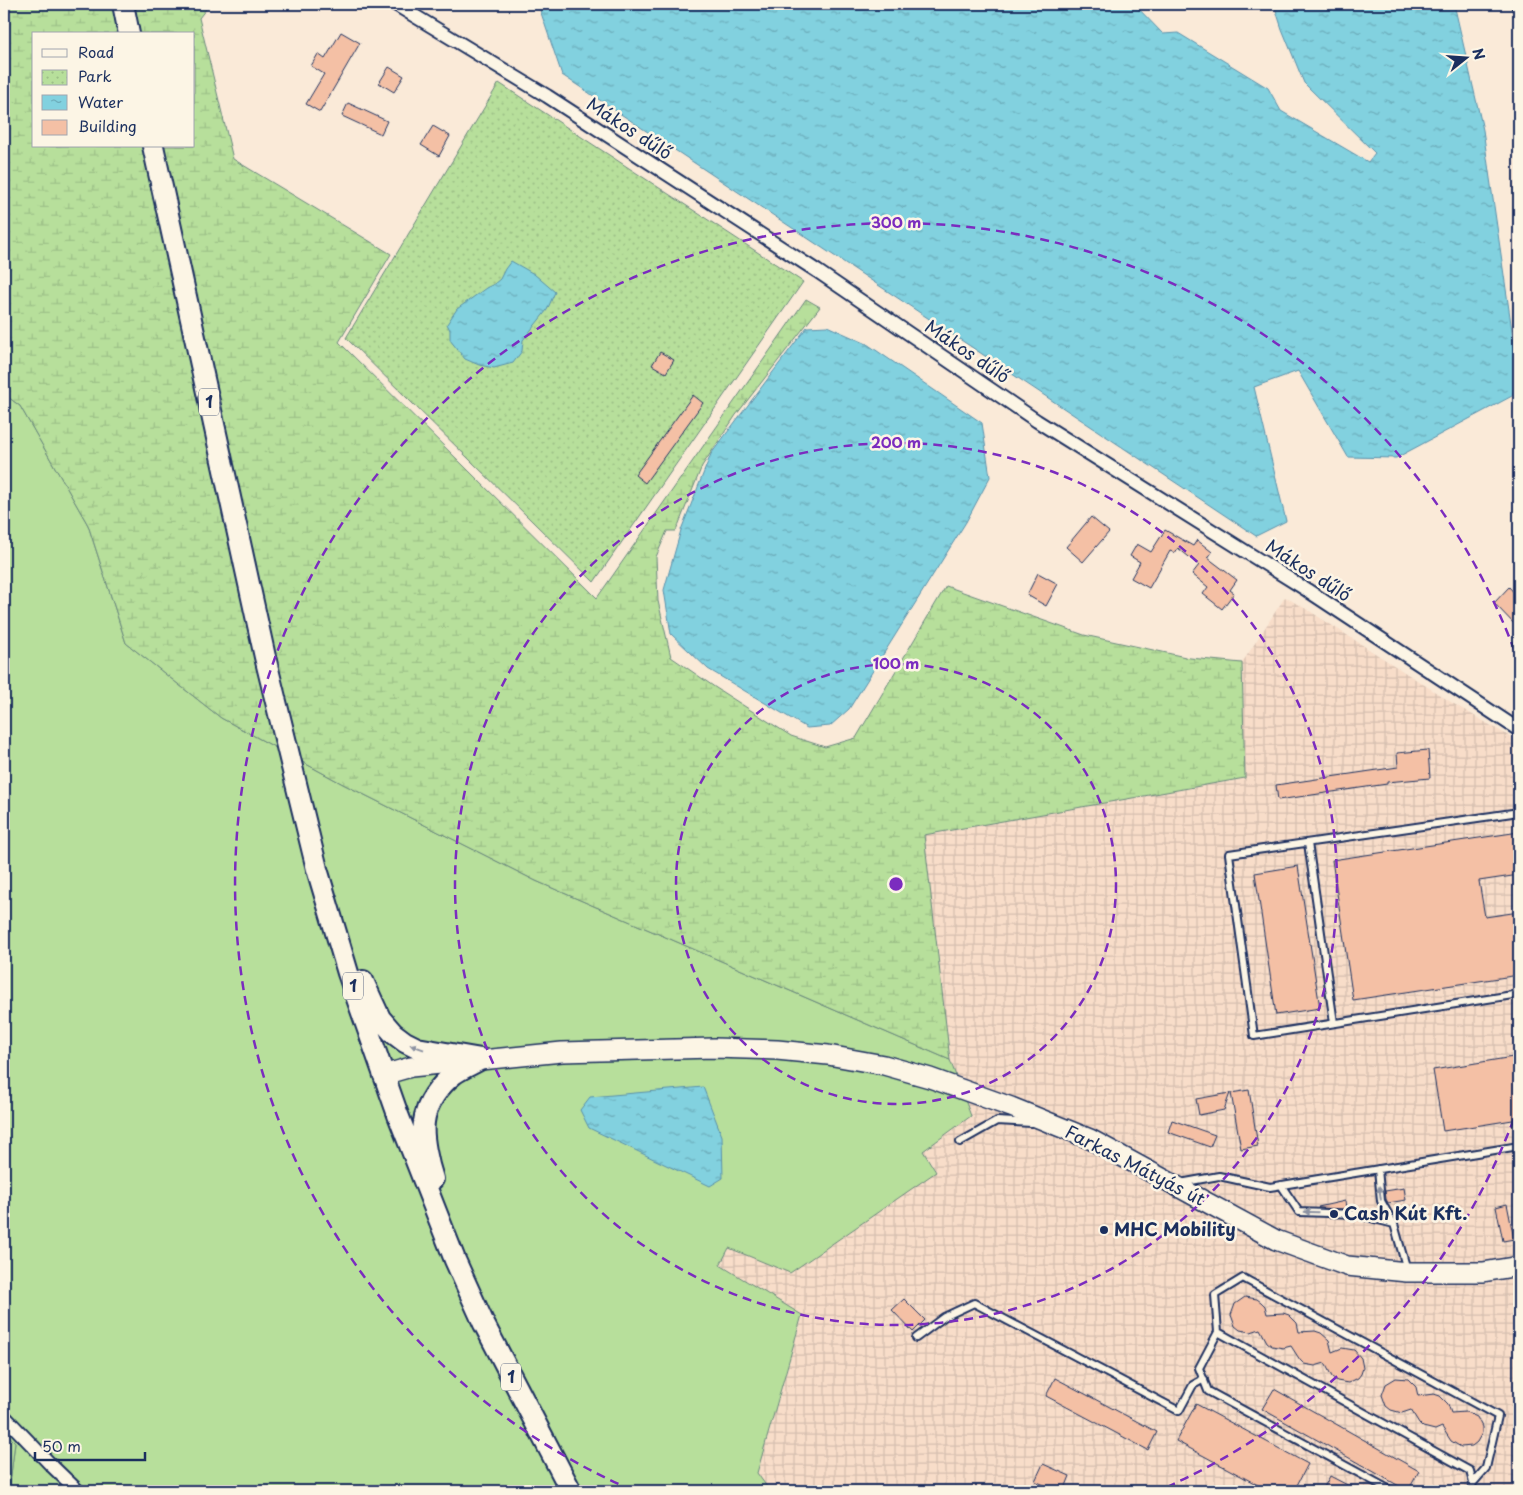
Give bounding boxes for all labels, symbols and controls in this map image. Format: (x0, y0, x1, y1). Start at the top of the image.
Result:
legend (32, 32, 195, 148)
north arrow (1440, 32, 1490, 82)
text: Road (78, 40, 114, 63)
text: N (1467, 46, 1491, 62)
text: Park (78, 64, 112, 87)
text: Water (78, 90, 123, 113)
street label: Mákos dűlő (582, 90, 678, 166)
text: Building (78, 114, 137, 137)
text: 300 m (871, 210, 921, 233)
street label: Mákos dűlő (920, 312, 1016, 389)
road number: 1 (199, 388, 219, 416)
text: 200 m (871, 430, 921, 453)
street label: Mákos dűlő (1261, 532, 1357, 608)
text: 100 m (873, 651, 919, 674)
centre of rings (887, 875, 905, 893)
road number: 1 (343, 972, 363, 999)
one-way arrow (409, 1043, 424, 1050)
street label: Farkas Mátyás út (1061, 1118, 1211, 1212)
one-way arrow (1376, 1185, 1384, 1201)
place label: Cash Kút Kft. (1344, 1199, 1468, 1226)
one-way arrow (1303, 1208, 1319, 1216)
marker: Cash Kút Kft. (1328, 1208, 1340, 1220)
place label: MHC Mobility (1114, 1215, 1236, 1242)
marker: MHC Mobility (1098, 1224, 1110, 1236)
road number: 1 (501, 1364, 521, 1390)
scale bar (35, 1430, 145, 1462)
text: 50 m (42, 1434, 81, 1457)

